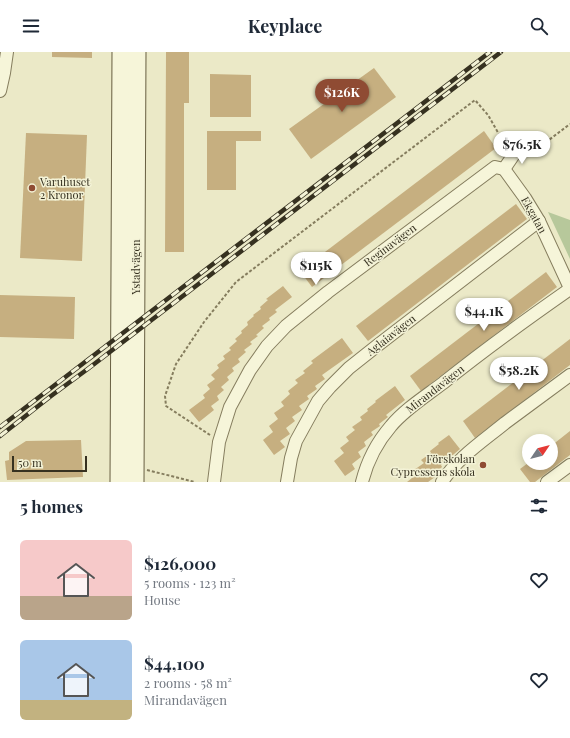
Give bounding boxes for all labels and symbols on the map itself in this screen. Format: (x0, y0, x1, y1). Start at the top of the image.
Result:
pin: $126K (314, 79, 370, 113)
pin: $76.5K (489, 131, 555, 165)
place label: Varuhuset 2 Kronor (39, 174, 90, 202)
marker: Varuhuset 2 Kronor (27, 183, 37, 193)
street label: Ekgatan (518, 194, 551, 236)
street label: Reginavägen (360, 220, 419, 269)
street label: Ystadvägen (128, 239, 143, 296)
pin: $115K (288, 252, 344, 286)
pin: $44.1K (451, 298, 517, 332)
street label: Aglaiavägen (362, 310, 419, 359)
pin: $58.2K (486, 357, 552, 391)
street label: Mirandavägen (402, 361, 467, 416)
north arrow (522, 434, 558, 470)
place label: Förskolan Cypressens skola (390, 451, 476, 479)
scale bar (12, 454, 87, 473)
marker: Förskolan Cypressens skola (478, 460, 488, 470)

